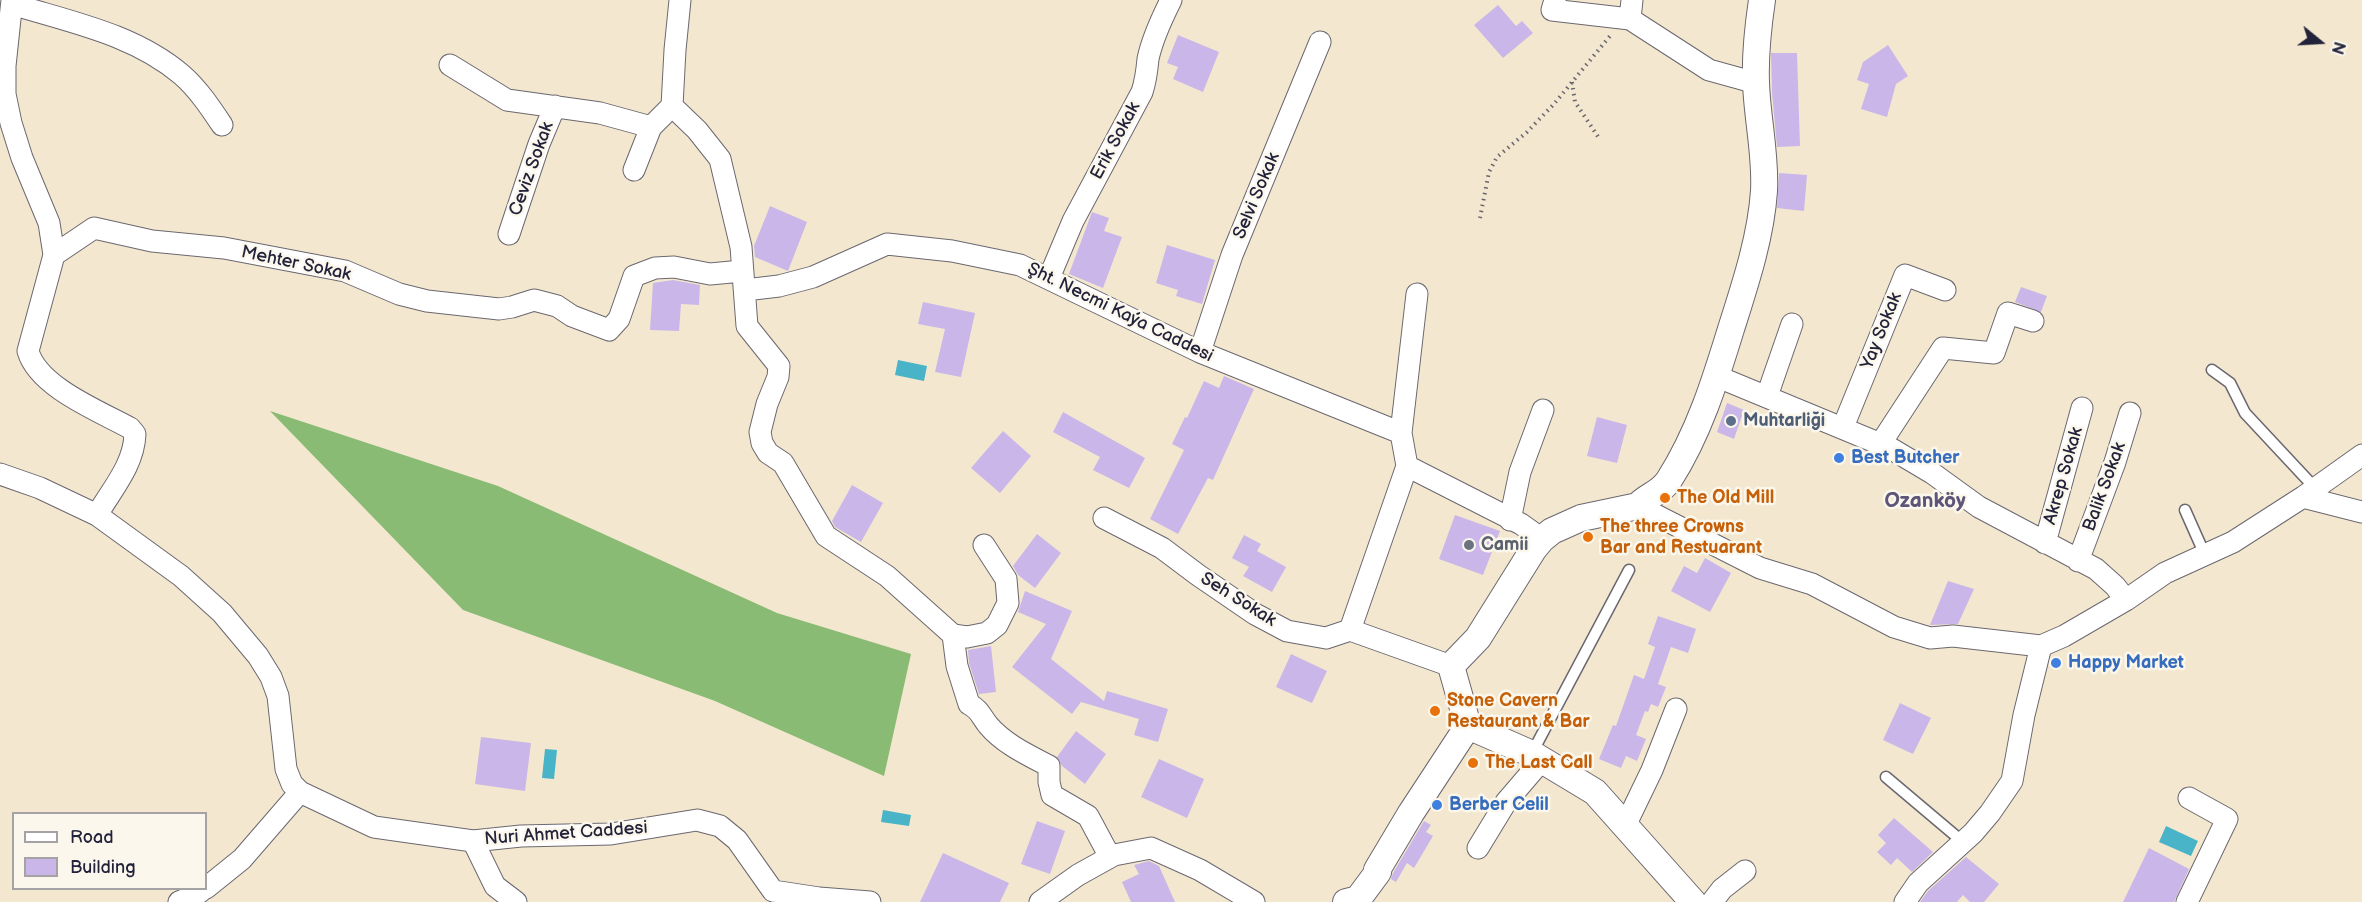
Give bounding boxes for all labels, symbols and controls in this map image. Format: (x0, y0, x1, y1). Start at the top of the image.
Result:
north arrow (2290, 12, 2350, 72)
text: N (2327, 39, 2348, 56)
street label: Erik Sokak (1087, 98, 1145, 184)
street label: Ceviz Sokak (505, 119, 559, 219)
street label: Selvi Sokak (1229, 149, 1285, 243)
street label: Mehter Sokak (239, 242, 353, 286)
street label: Şht. Necmi Kaýa Caddesi (1024, 259, 1216, 367)
street label: Yay Sokak (1857, 289, 1907, 373)
place label: Muhtarliği (1743, 410, 1825, 432)
marker: Muhtarliği (1724, 414, 1738, 428)
street label: Akrep Sokak (2040, 425, 2088, 527)
street label: Balik Sokak (2079, 440, 2131, 534)
place label: Best Butcher (1851, 447, 1960, 469)
marker: Best Butcher (1832, 451, 1846, 465)
place label: The Old Mill (1677, 487, 1774, 509)
district label: Ozanköy (1884, 489, 1966, 515)
marker: The Old Mill (1658, 491, 1672, 505)
place label: The three Crowns Bar and Restuarant (1600, 516, 1762, 558)
marker: The three Crowns Bar and Restuarant (1581, 530, 1595, 544)
place label: Camii (1481, 534, 1528, 556)
marker: Camii (1462, 538, 1476, 552)
street label: Seh Sokak (1196, 568, 1280, 632)
place label: Happy Market (2068, 652, 2184, 674)
marker: Happy Market (2049, 656, 2063, 670)
place label: Stone Cavern Restaurant & Bar (1447, 690, 1590, 732)
marker: Stone Cavern Restaurant & Bar (1428, 704, 1442, 718)
place label: The Last Call (1485, 752, 1593, 774)
marker: The Last Call (1466, 756, 1480, 770)
place label: Berber Celil (1449, 794, 1549, 816)
marker: Berber Celil (1430, 798, 1444, 812)
legend (12, 812, 207, 890)
street label: Nuri Ahmet Caddesi (484, 818, 648, 850)
text: Road (70, 827, 114, 848)
text: Building (70, 857, 136, 878)

